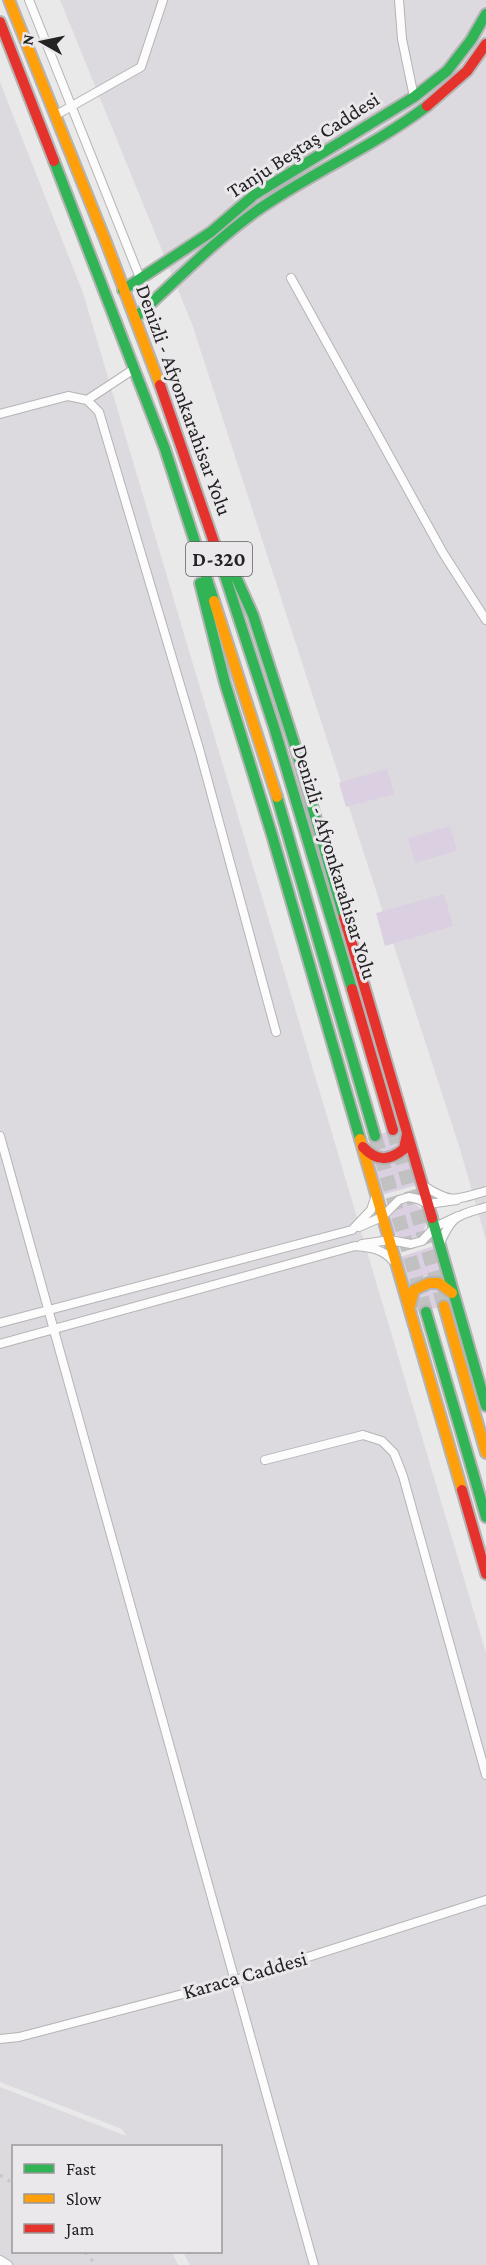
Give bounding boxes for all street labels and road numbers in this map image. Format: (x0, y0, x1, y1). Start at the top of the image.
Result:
street label: Tanju Beştaş Caddesi (222, 87, 384, 203)
street label: Denizli - Afyonkarahisar Yolu (131, 281, 237, 519)
road number: D-320 (186, 542, 252, 576)
street label: Denizli - Afyonkarahisar Yolu (288, 742, 382, 982)
street label: Karaca Caddesi (180, 1946, 310, 2004)

